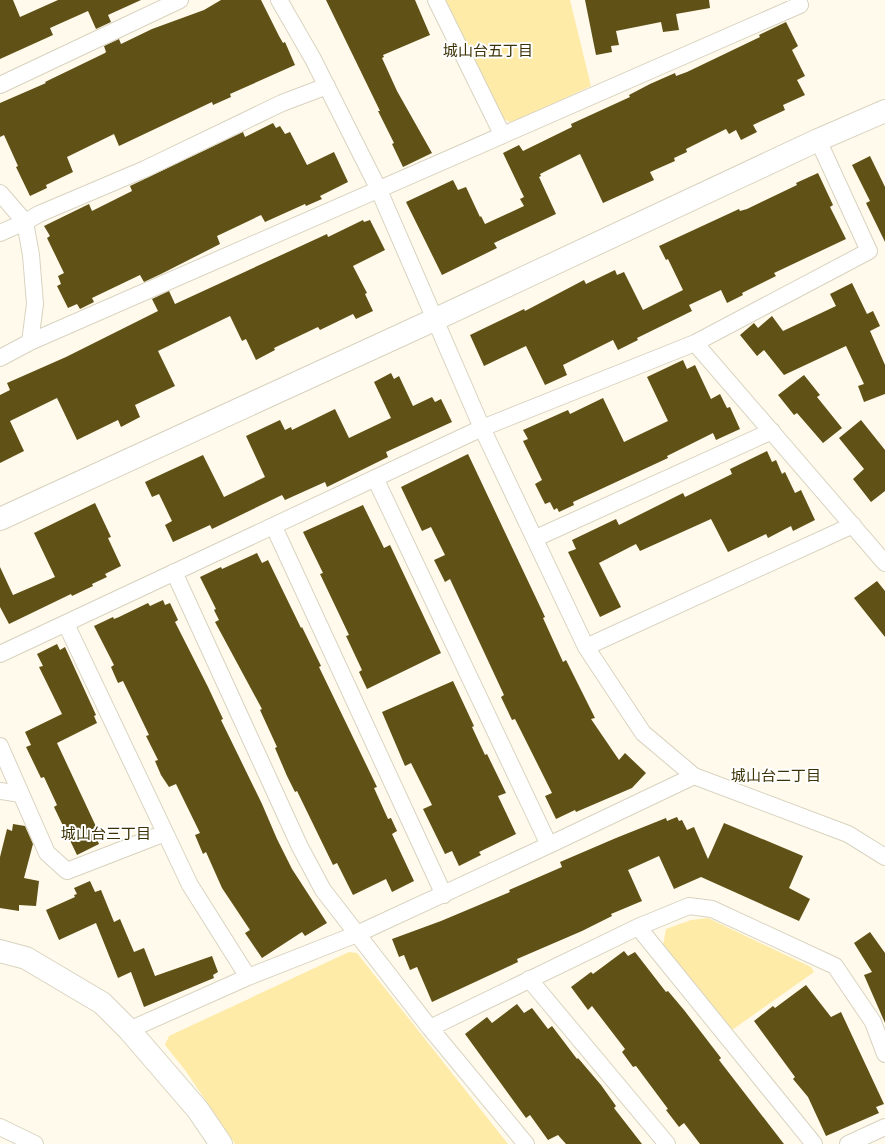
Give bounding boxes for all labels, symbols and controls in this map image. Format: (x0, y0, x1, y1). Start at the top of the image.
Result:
district label: 城山台五丁目 (443, 42, 533, 60)
district label: 城山台二丁目 (731, 767, 821, 785)
district label: 城山台三丁目 (61, 825, 151, 843)

